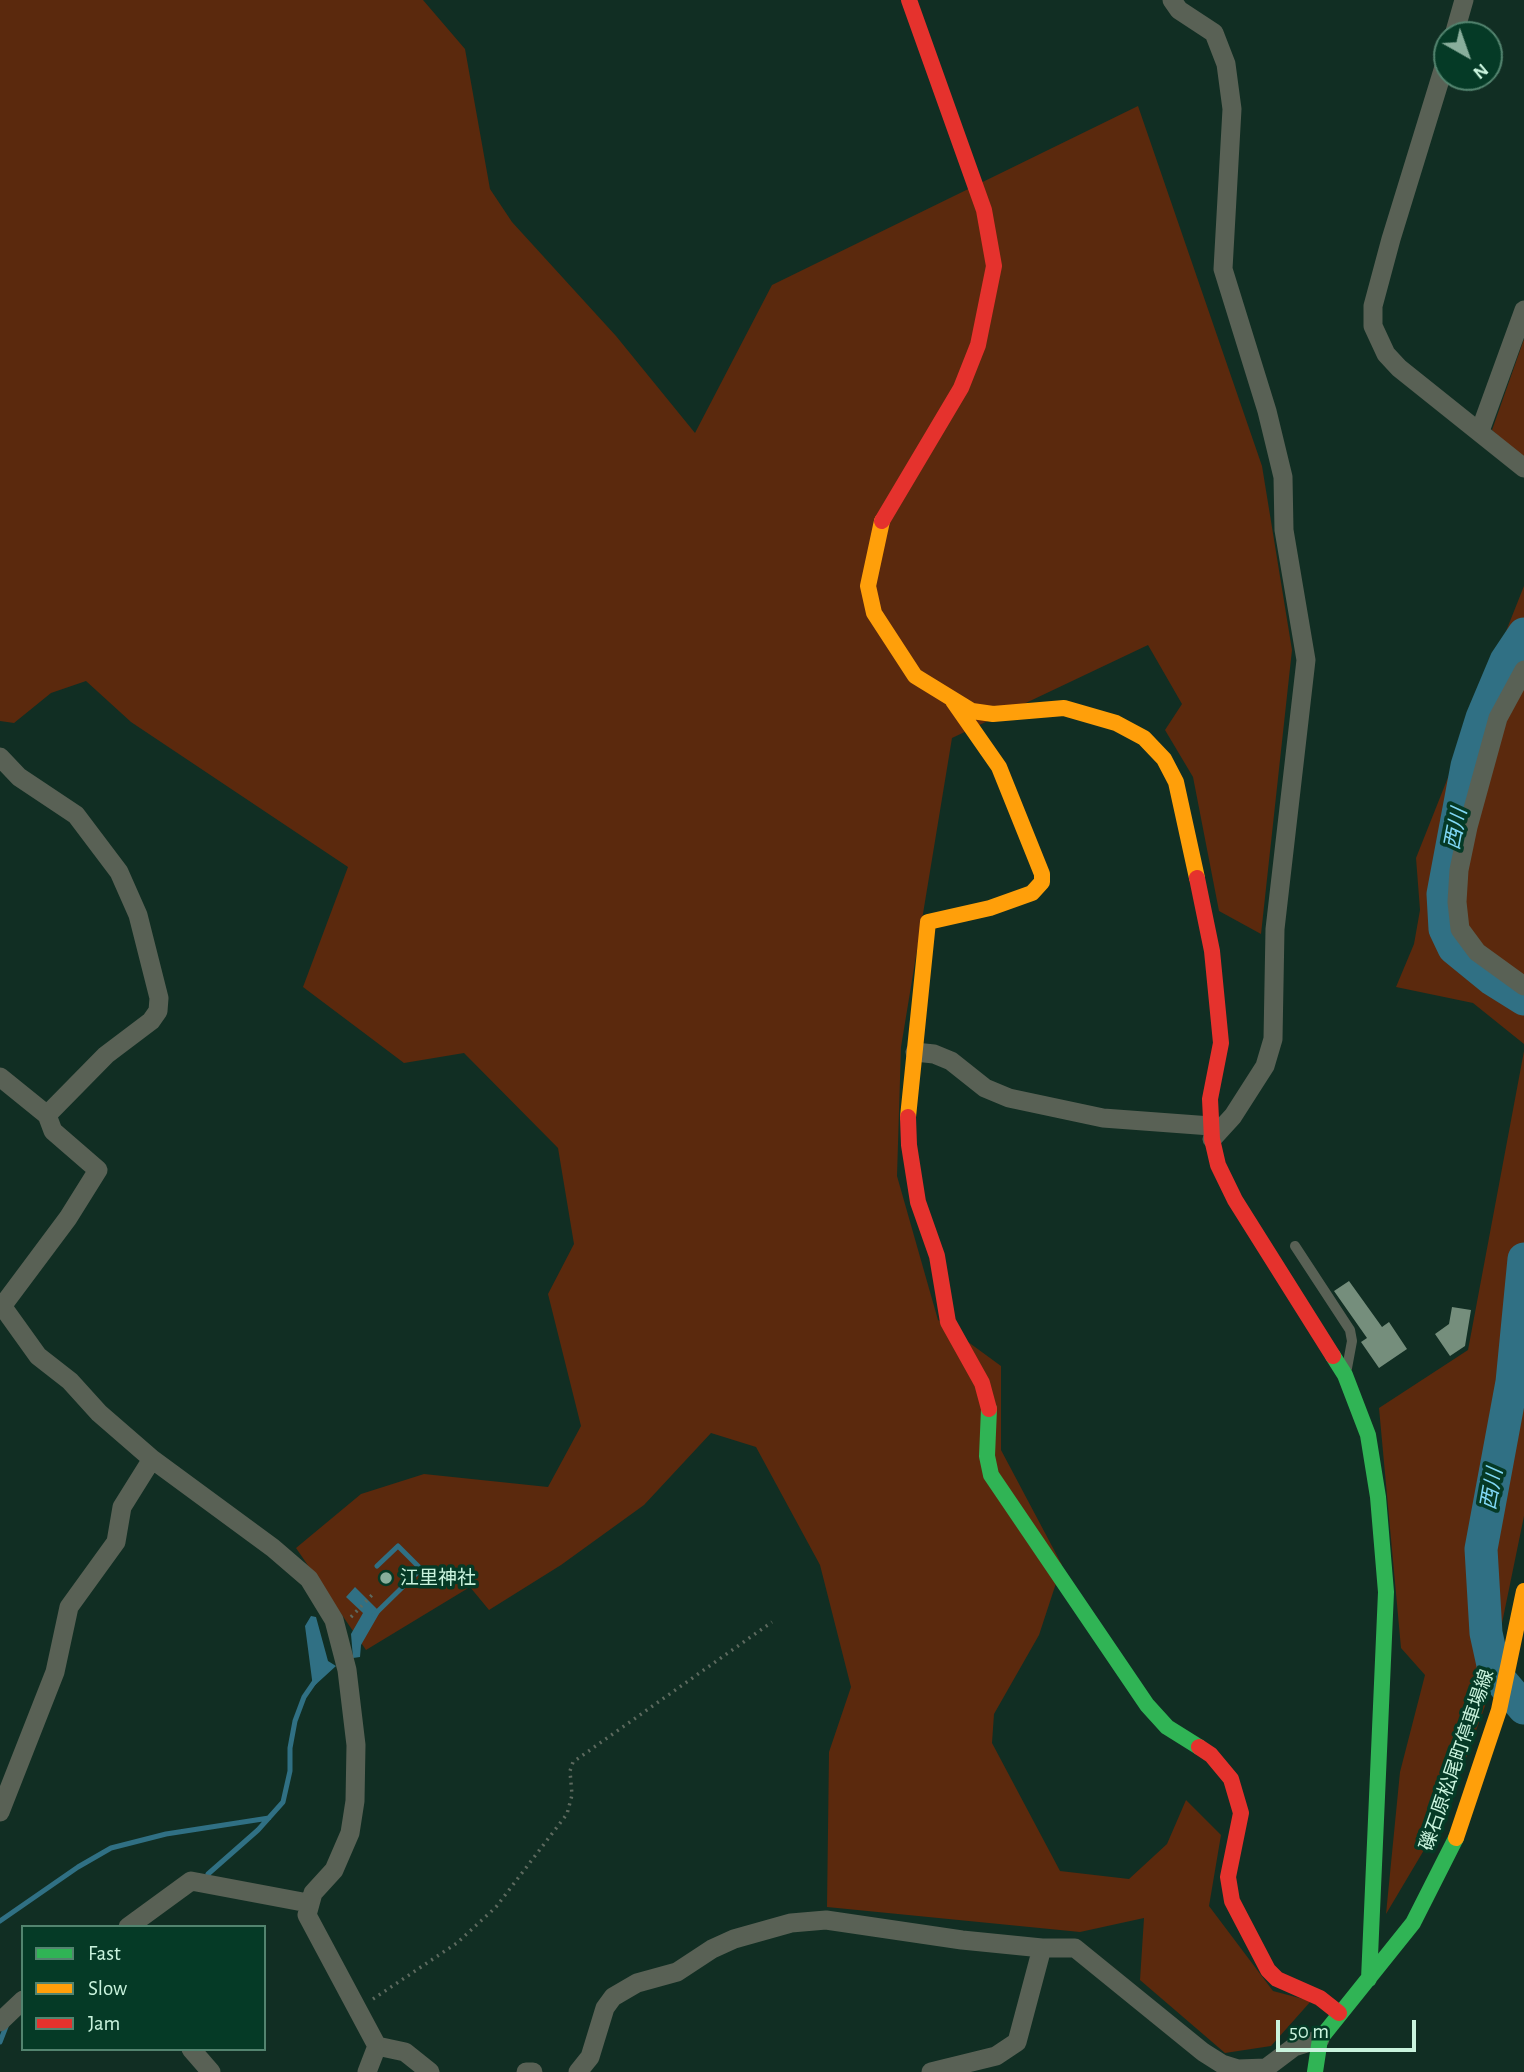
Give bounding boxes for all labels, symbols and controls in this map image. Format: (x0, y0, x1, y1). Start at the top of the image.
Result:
north arrow (1433, 21, 1503, 91)
text: N (1469, 59, 1492, 82)
water label: 西川 (1440, 806, 1472, 852)
water label: 西川 (1476, 1466, 1508, 1512)
place label: 江里神社 (400, 1567, 476, 1589)
marker: 江里神社 (378, 1570, 394, 1586)
street label: 礫石原松尾町停車場線 (1415, 1666, 1499, 1854)
legend (21, 1925, 266, 2051)
text: Fast (88, 1943, 121, 1964)
text: Slow (88, 1978, 127, 1999)
scale bar (1279, 2006, 1419, 2050)
text: Jam (88, 2013, 120, 2034)
text: 50 m (1289, 2021, 1329, 2042)

